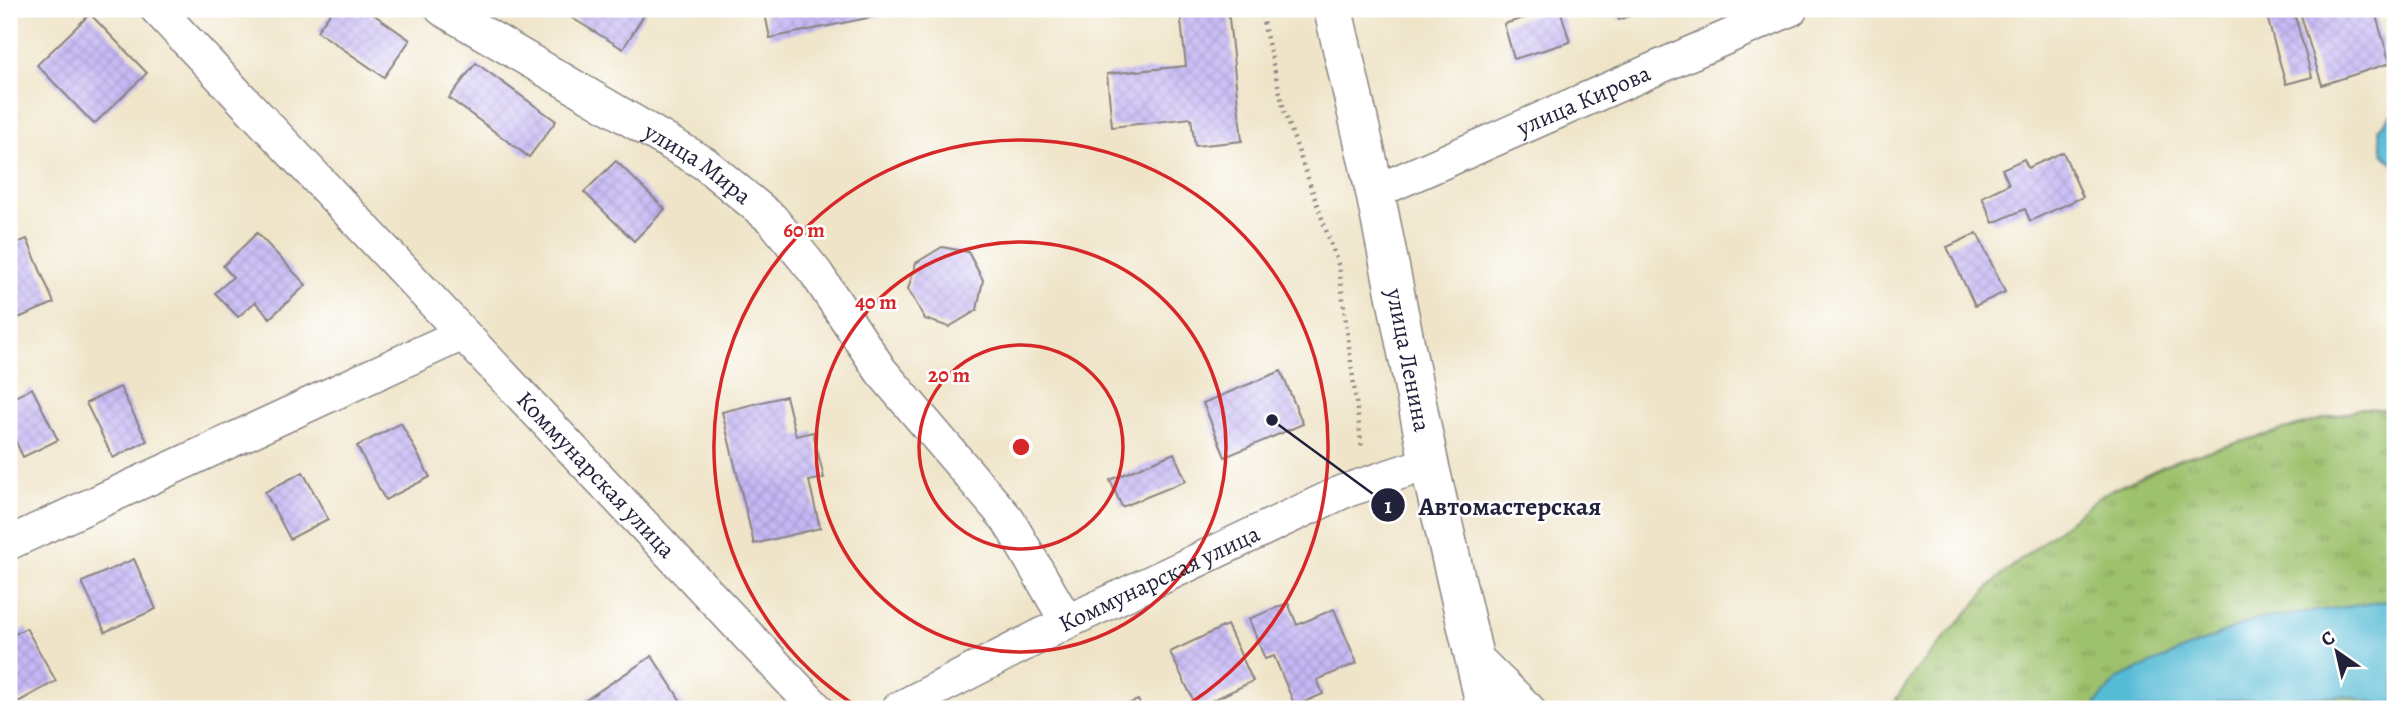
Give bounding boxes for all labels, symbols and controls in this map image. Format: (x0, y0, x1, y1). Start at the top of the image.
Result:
street label: улица Кирова (1511, 57, 1655, 144)
street label: улица Мира (637, 115, 758, 212)
text: 60 m (783, 216, 825, 244)
street label: улица Ленина (1378, 285, 1438, 434)
text: 40 m (855, 288, 897, 316)
text: 20 m (928, 361, 970, 389)
street label: Коммунарская улица (509, 384, 683, 565)
centre of rings (1009, 435, 1033, 459)
callout: Автомастерская (1370, 482, 1616, 529)
text: Автомастерская (1418, 489, 1601, 524)
text: 1 (1384, 492, 1392, 520)
street label: Коммунарская улица (1053, 517, 1265, 640)
north arrow (2302, 616, 2372, 686)
text: С (2316, 625, 2340, 653)

